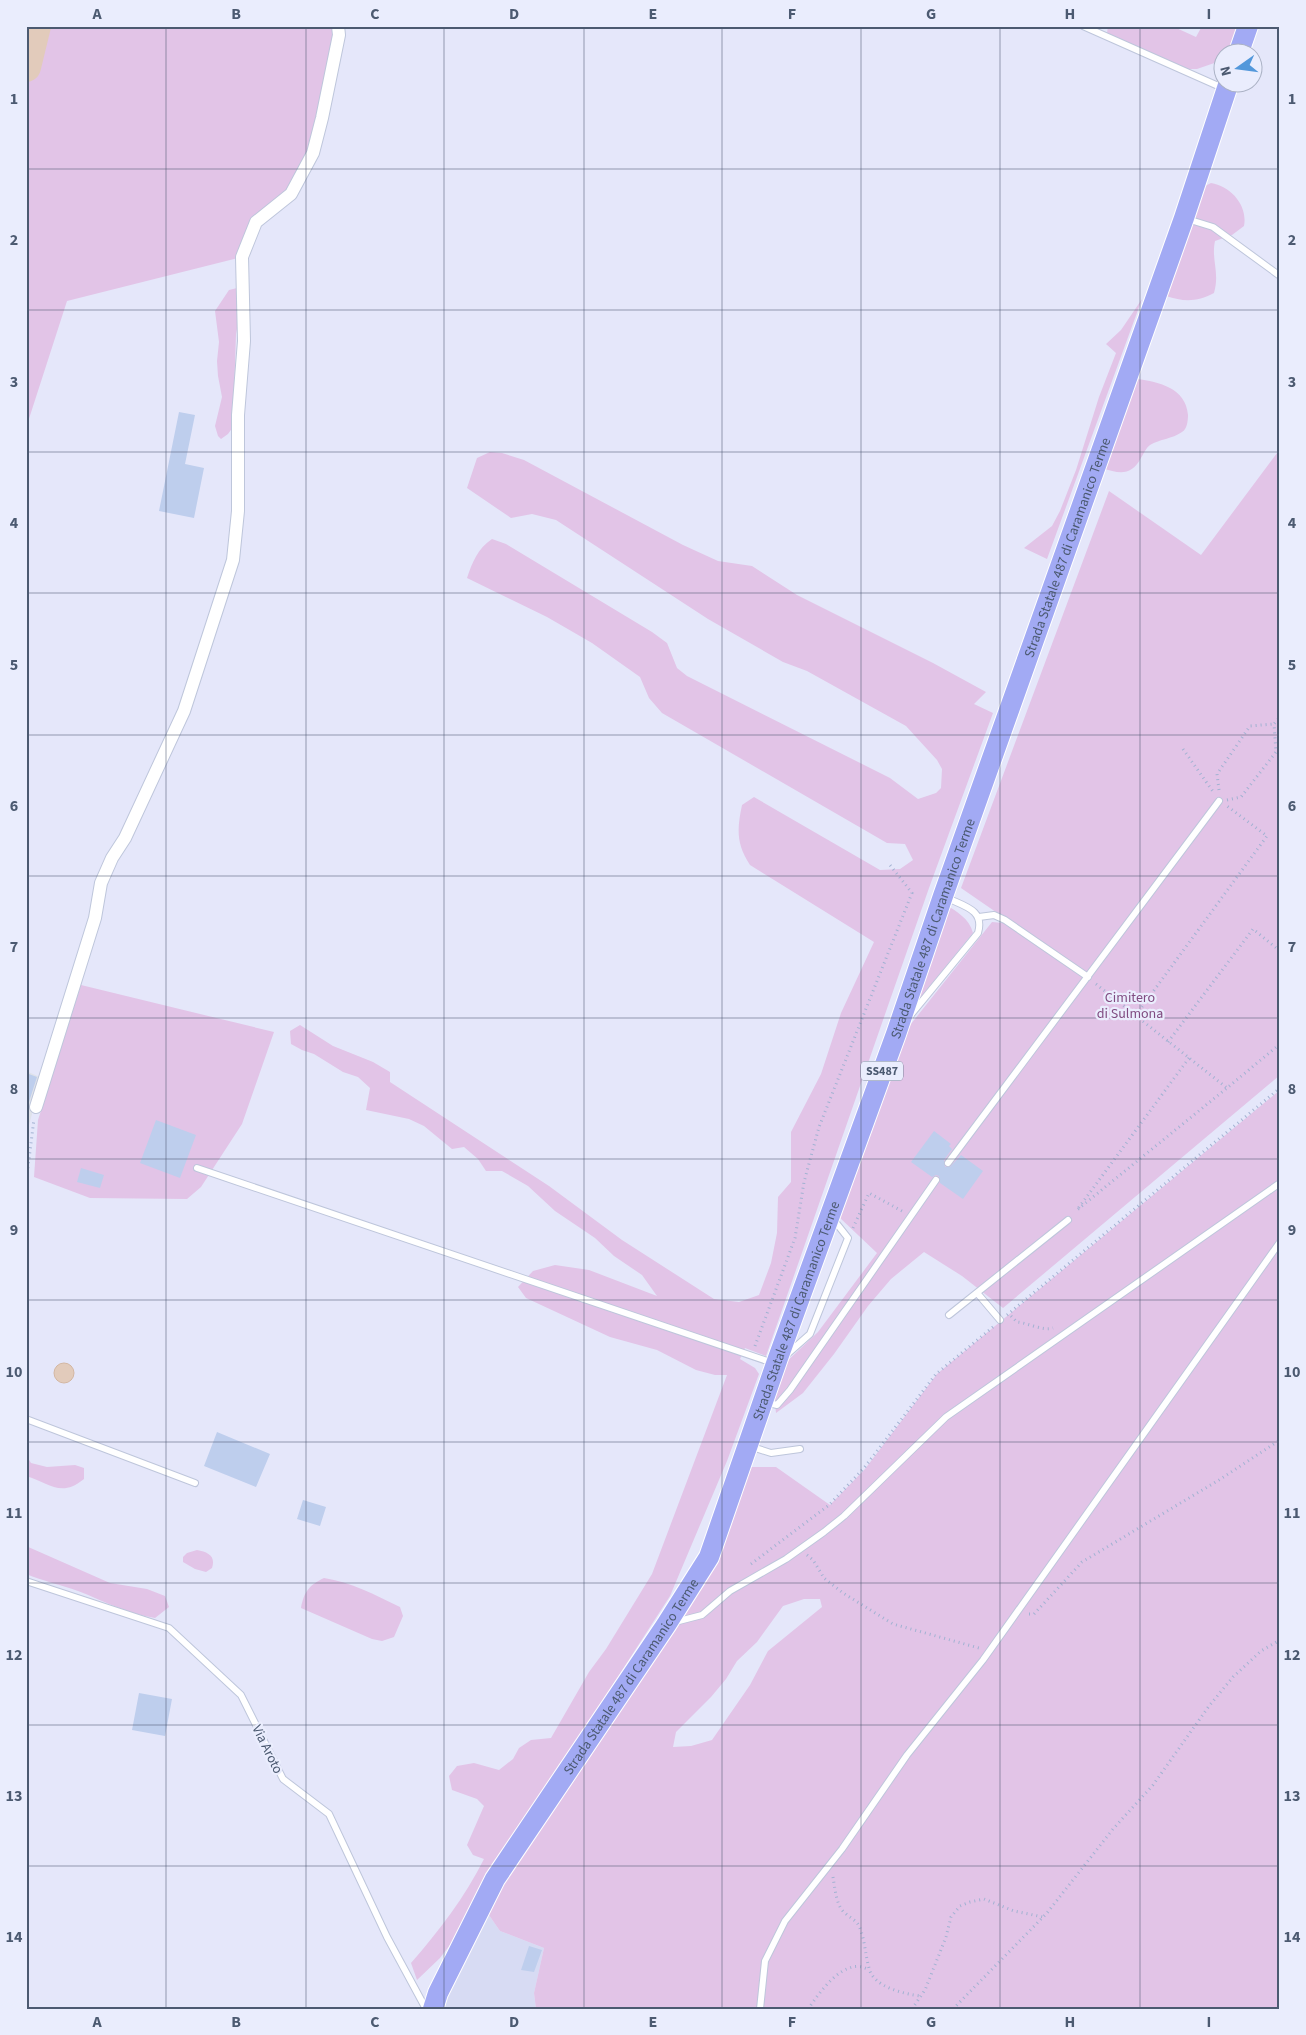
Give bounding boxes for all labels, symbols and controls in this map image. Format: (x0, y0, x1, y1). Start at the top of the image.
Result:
text: A (91, 3, 102, 25)
text: B (231, 3, 241, 25)
text: C (370, 3, 380, 25)
text: D (509, 3, 519, 25)
text: E (649, 3, 657, 25)
text: F (788, 3, 796, 25)
text: G (926, 3, 936, 25)
text: H (1065, 3, 1075, 25)
text: I (1207, 3, 1211, 25)
north arrow (1214, 42, 1264, 92)
text: N (1216, 64, 1237, 78)
text: 1 (10, 88, 18, 110)
text: 1 (1288, 88, 1296, 110)
text: 2 (10, 229, 18, 251)
text: 2 (1288, 229, 1296, 251)
text: 3 (10, 371, 18, 393)
text: 3 (1288, 371, 1296, 393)
street label: Strada Statale 487 di Caramanico Terme (1020, 435, 1116, 661)
text: 4 (10, 512, 19, 534)
text: 4 (1288, 512, 1297, 534)
text: 5 (10, 654, 18, 676)
text: 5 (1288, 654, 1296, 676)
text: 6 (10, 795, 18, 817)
text: 6 (1288, 795, 1296, 817)
street label: Strada Statale 487 di Caramanico Terme (886, 816, 981, 1042)
text: 7 (10, 936, 18, 958)
text: 7 (1288, 936, 1296, 958)
park label: Cimitero di Sulmona (1097, 988, 1163, 1024)
road number: SS487 (861, 1062, 903, 1080)
text: 8 (10, 1078, 18, 1100)
text: 8 (1288, 1078, 1296, 1100)
street label: Strada Statale 487 di Caramanico Terme (748, 1198, 845, 1424)
text: 9 (10, 1219, 18, 1241)
text: 9 (1288, 1219, 1296, 1241)
text: 10 (6, 1361, 22, 1383)
text: 10 (1284, 1361, 1300, 1383)
text: 11 (6, 1502, 22, 1524)
text: 11 (1284, 1502, 1300, 1524)
street label: Strada Statale 487 di Caramanico Terme (559, 1575, 704, 1779)
text: 12 (6, 1644, 22, 1666)
text: 12 (1284, 1644, 1300, 1666)
street label: Via Aroto (247, 1722, 288, 1777)
text: 13 (6, 1785, 22, 1807)
text: 13 (1284, 1785, 1300, 1807)
text: 14 (6, 1926, 23, 1948)
text: 14 (1284, 1926, 1301, 1948)
text: A (91, 2011, 102, 2033)
text: B (231, 2011, 241, 2033)
text: C (370, 2011, 380, 2033)
text: D (509, 2011, 519, 2033)
text: E (649, 2011, 657, 2033)
text: F (788, 2011, 796, 2033)
text: G (926, 2011, 936, 2033)
text: H (1065, 2011, 1075, 2033)
text: I (1207, 2011, 1211, 2033)

